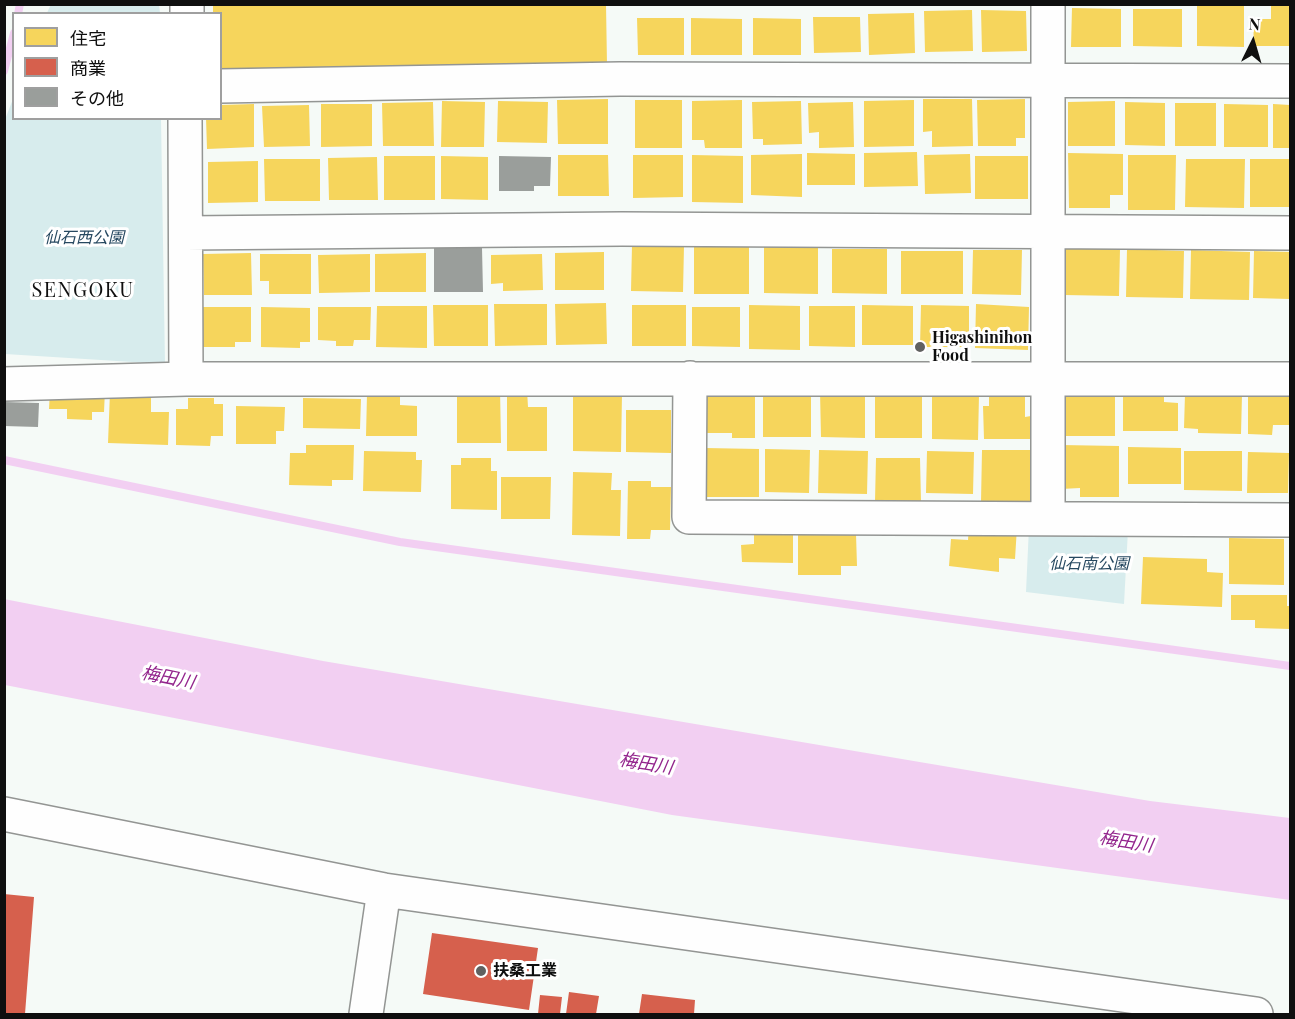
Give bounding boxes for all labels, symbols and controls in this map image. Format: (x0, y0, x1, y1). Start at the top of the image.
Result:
legend (12, 12, 222, 120)
north arrow (1223, 12, 1283, 72)
text: N (1248, 13, 1261, 35)
text: 住宅 (70, 26, 106, 50)
text: 商業 (70, 56, 106, 80)
text: その他 (70, 86, 124, 110)
park label: 仙石西公園 (44, 228, 124, 248)
district label: SENGOKU (32, 279, 134, 303)
place label: Higashinihon Food (932, 328, 1032, 366)
marker: Higashinihon Food (913, 340, 927, 354)
park label: 仙石南公園 (1049, 554, 1129, 574)
water label: 梅田川 (139, 662, 197, 694)
water label: 梅田川 (618, 749, 674, 779)
water label: 梅田川 (1098, 827, 1154, 857)
place label: 扶桑工業 (493, 961, 557, 981)
marker: 扶桑工業 (474, 964, 488, 978)

